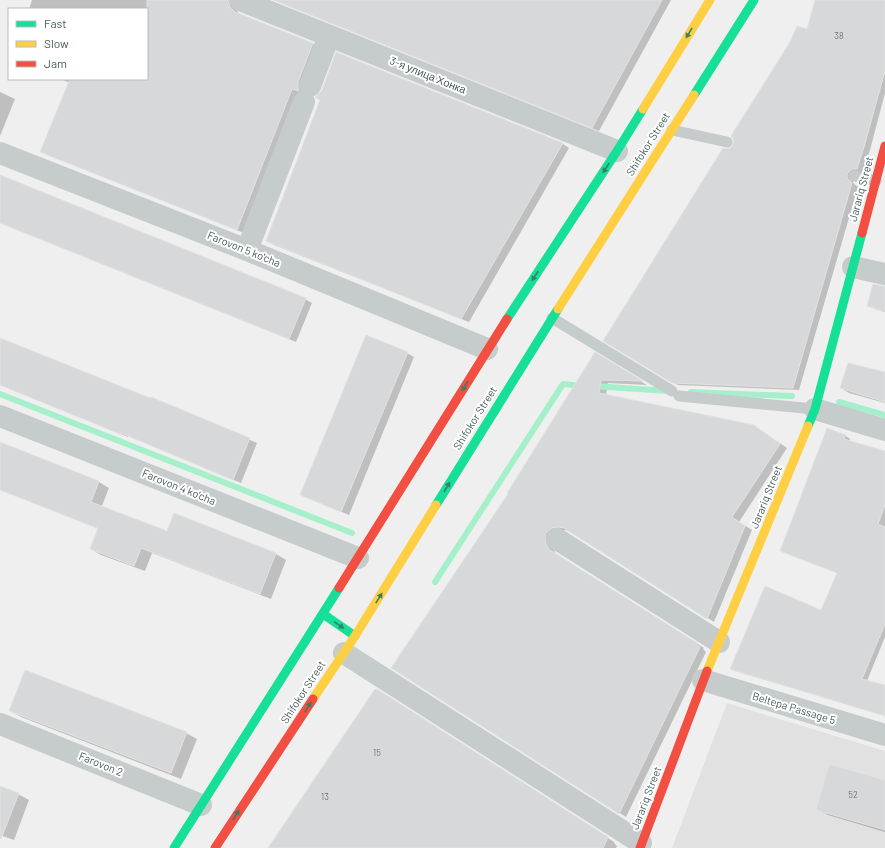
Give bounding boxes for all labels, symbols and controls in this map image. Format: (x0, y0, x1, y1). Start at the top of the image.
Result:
legend (8, 8, 148, 80)
text: Fast (44, 16, 67, 30)
one-way arrow (686, 27, 693, 39)
house number: 38 (834, 30, 844, 41)
text: Slow (44, 36, 69, 50)
street label: 3-я улица Хонка (388, 53, 469, 96)
text: Jam (44, 56, 67, 70)
street label: Shifokor Street (623, 110, 672, 178)
street label: Jarariq Street (846, 155, 875, 223)
one-way arrow (602, 163, 610, 173)
street label: Farovon 5 ko'cha (206, 228, 283, 269)
one-way arrow (531, 271, 539, 282)
one-way arrow (461, 380, 468, 392)
street label: Shifokor Street (450, 384, 499, 452)
street label: Jarariq Street (747, 463, 784, 530)
street label: Farovon 4 ko'cha (141, 466, 218, 507)
one-way arrow (443, 481, 450, 493)
one-way arrow (375, 592, 382, 604)
one-way arrow (334, 621, 344, 629)
street label: Shifokor Street (277, 658, 328, 725)
street label: Beltepa Passage 5 (751, 689, 838, 727)
one-way arrow (304, 702, 312, 712)
house number: 15 (373, 747, 381, 758)
street label: Farovon 2 (77, 749, 125, 778)
street label: Jarariq Street (628, 764, 664, 831)
house number: 52 (848, 789, 858, 800)
house number: 13 (321, 791, 329, 802)
one-way arrow (232, 810, 240, 821)

